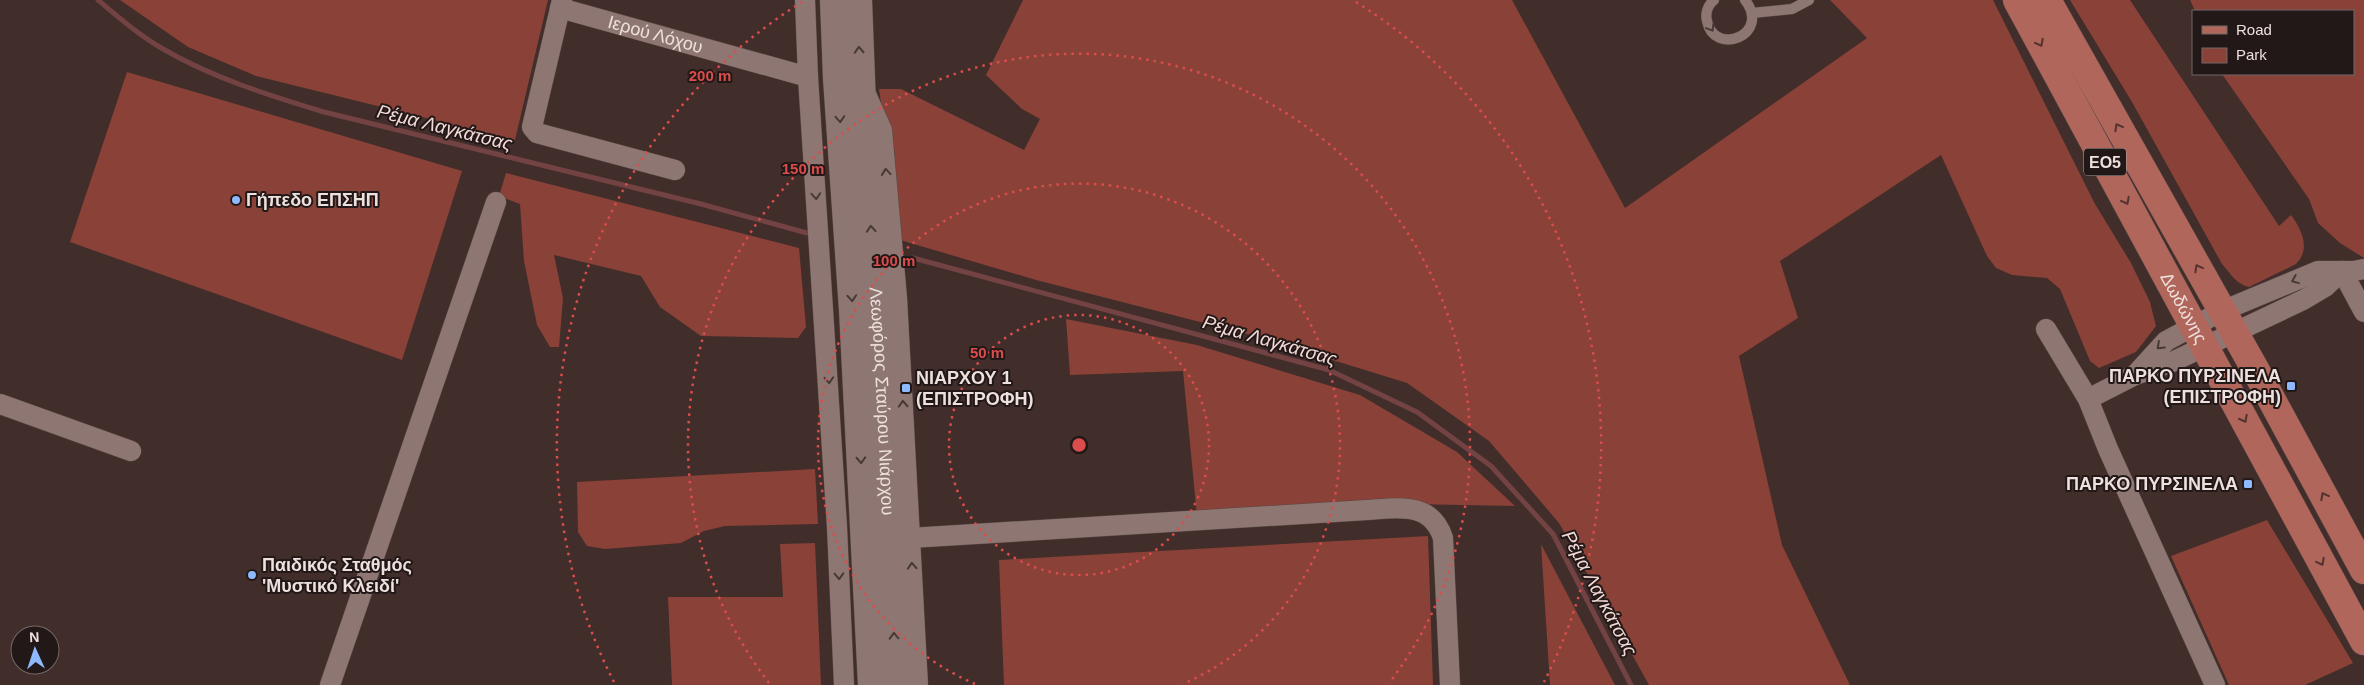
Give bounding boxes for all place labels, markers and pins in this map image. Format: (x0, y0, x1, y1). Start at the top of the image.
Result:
place label: Γήπεδο ΕΠΣΗΠ (246, 190, 379, 210)
marker: Γήπεδο ΕΠΣΗΠ (230, 194, 242, 206)
place label: ΠΑΡΚΟ ΠΥΡΣΙΝΕΛΑ (ΕΠΙΣΤΡΟΦΗ) (2109, 366, 2281, 407)
place label: ΝΙΑΡΧΟΥ 1 (ΕΠΙΣΤΡΟΦΗ) (916, 368, 1034, 409)
marker: ΠΑΡΚΟ ΠΥΡΣΙΝΕΛΑ (ΕΠΙΣΤΡΟΦΗ) (2285, 380, 2297, 392)
marker: ΝΙΑΡΧΟΥ 1 (ΕΠΙΣΤΡΟΦΗ) (900, 382, 912, 394)
centre of rings (1070, 436, 1088, 454)
place label: ΠΑΡΚΟ ΠΥΡΣΙΝΕΛΑ (2066, 474, 2238, 494)
marker: ΠΑΡΚΟ ΠΥΡΣΙΝΕΛΑ (2242, 478, 2254, 490)
place label: Παιδικός Σταθμός 'Μυστικό Κλειδί' (262, 555, 412, 596)
marker: Παιδικός Σταθμός 'Μυστικό Κλειδί' (246, 569, 258, 581)

